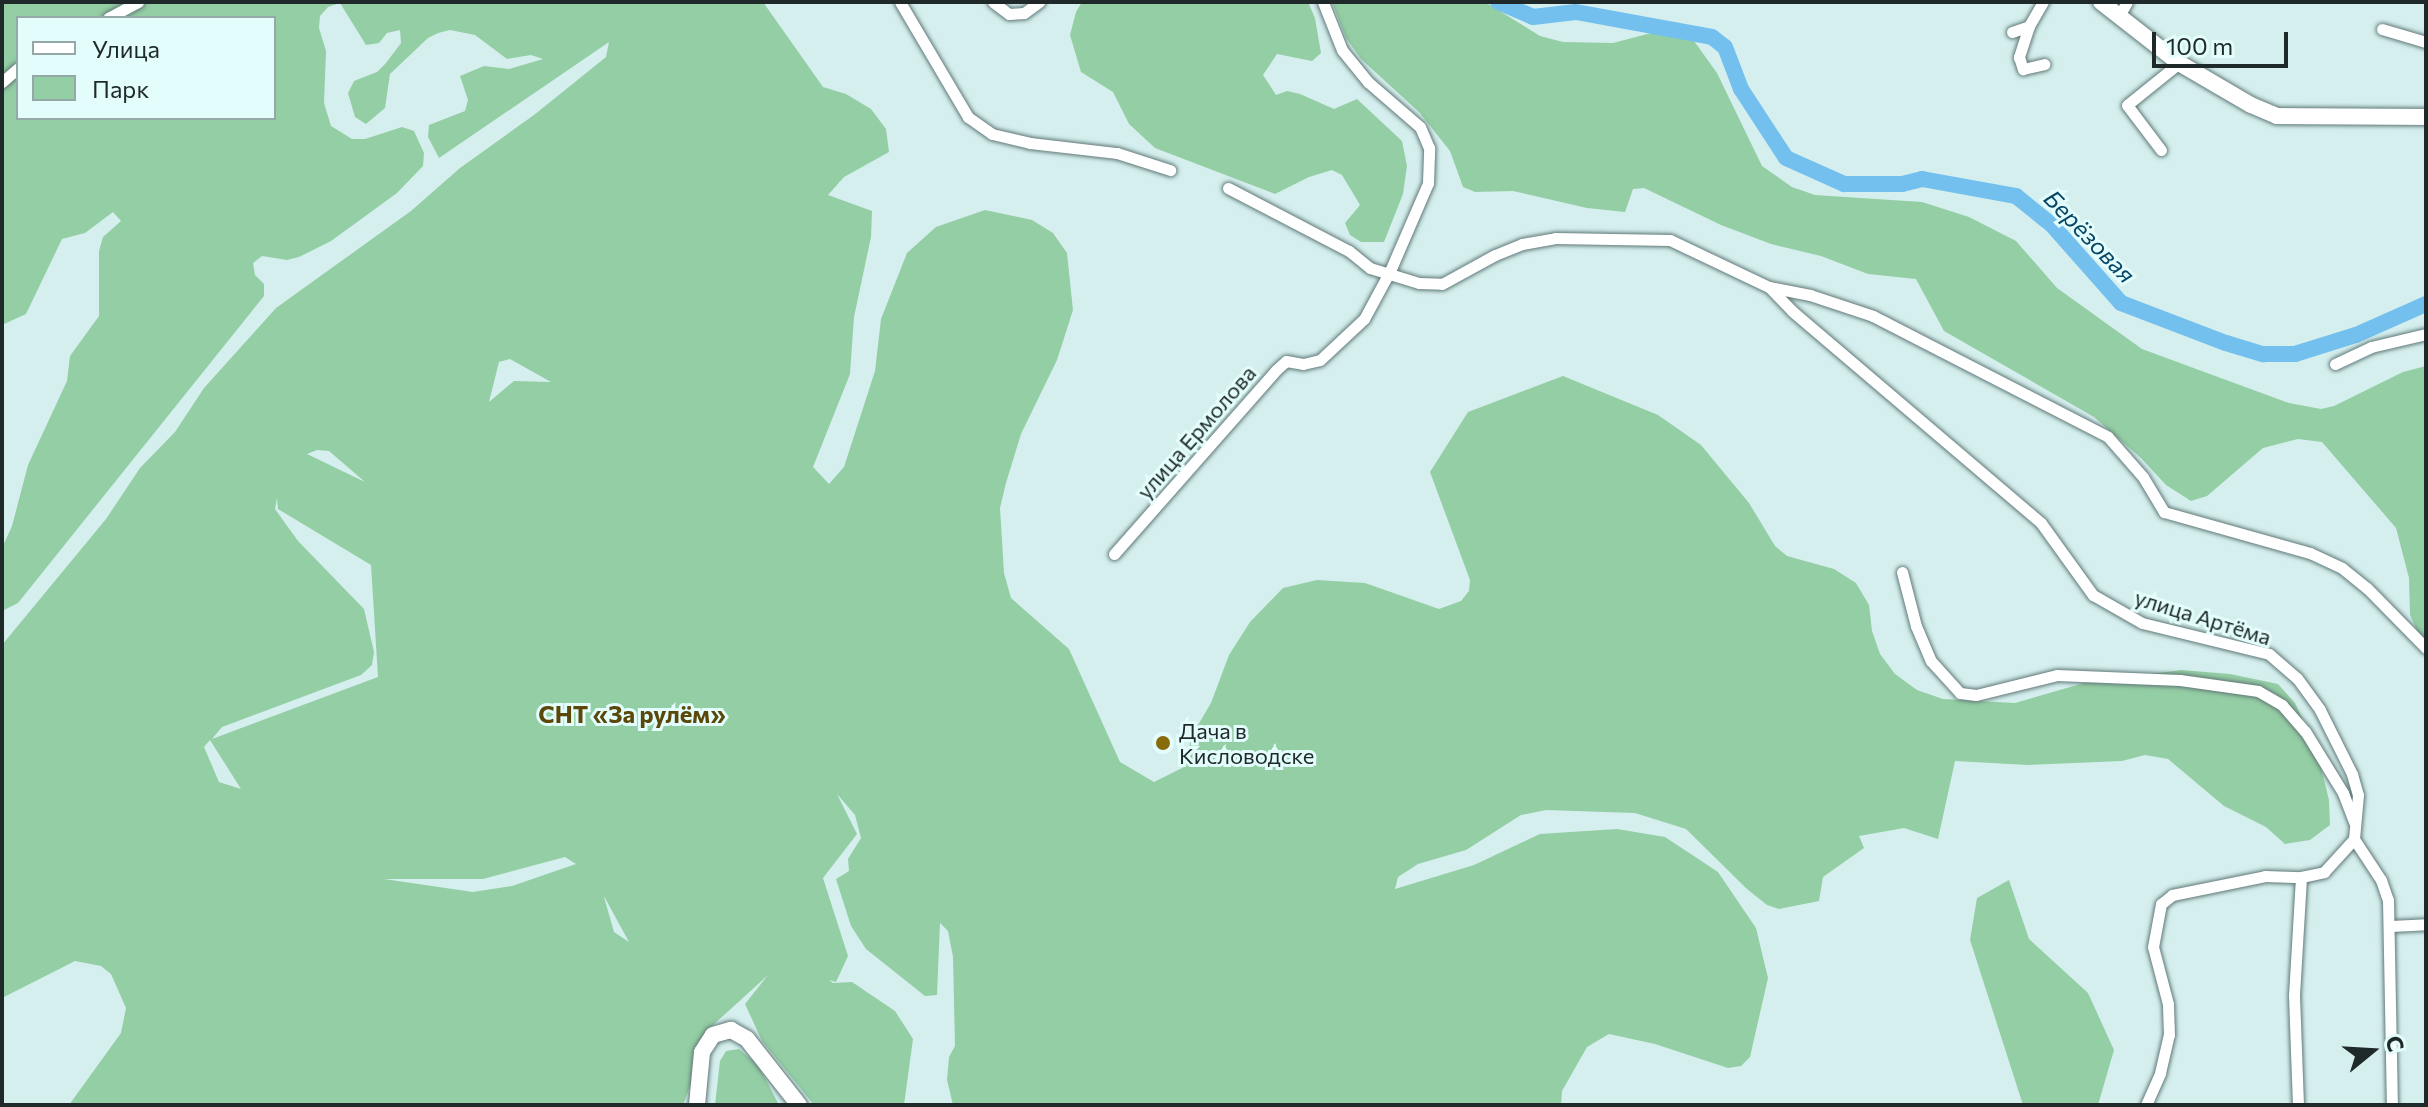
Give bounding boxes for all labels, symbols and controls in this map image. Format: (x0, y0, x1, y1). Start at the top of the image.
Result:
legend (16, 16, 276, 120)
scale bar (2156, 16, 2292, 66)
text: 100 m (2166, 31, 2233, 60)
text: Улица (92, 34, 160, 63)
text: Парк (92, 74, 149, 103)
water label: Берёзовая (2039, 184, 2141, 288)
street label: улица Ермолова (1131, 360, 1261, 504)
street label: улица Артёма (2132, 584, 2274, 650)
district label: СНТ «За рулём» (538, 700, 726, 728)
place label: Дача в Кисловодске (1179, 717, 1314, 768)
marker: Дача в Кисловодске (1154, 734, 1172, 752)
north arrow (2332, 1011, 2412, 1091)
text: С (2380, 1032, 2410, 1055)

